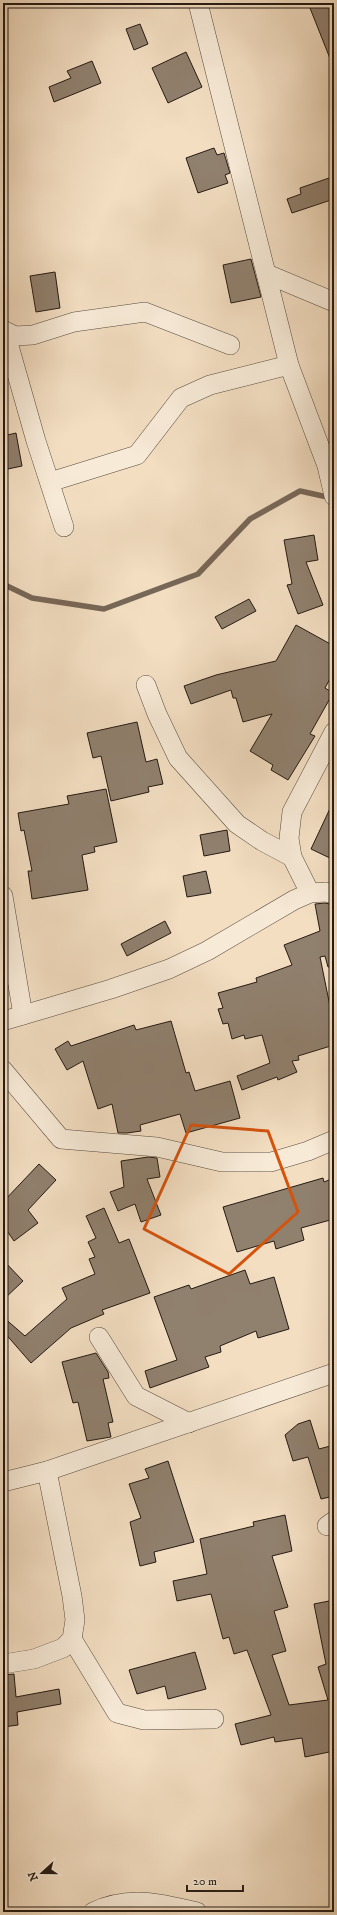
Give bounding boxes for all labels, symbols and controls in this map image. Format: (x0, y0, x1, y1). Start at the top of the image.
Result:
north arrow (22, 1853, 62, 1893)
scale bar (187, 1867, 243, 1893)
text: N (25, 1870, 42, 1883)
text: 20 m (193, 1874, 217, 1889)

